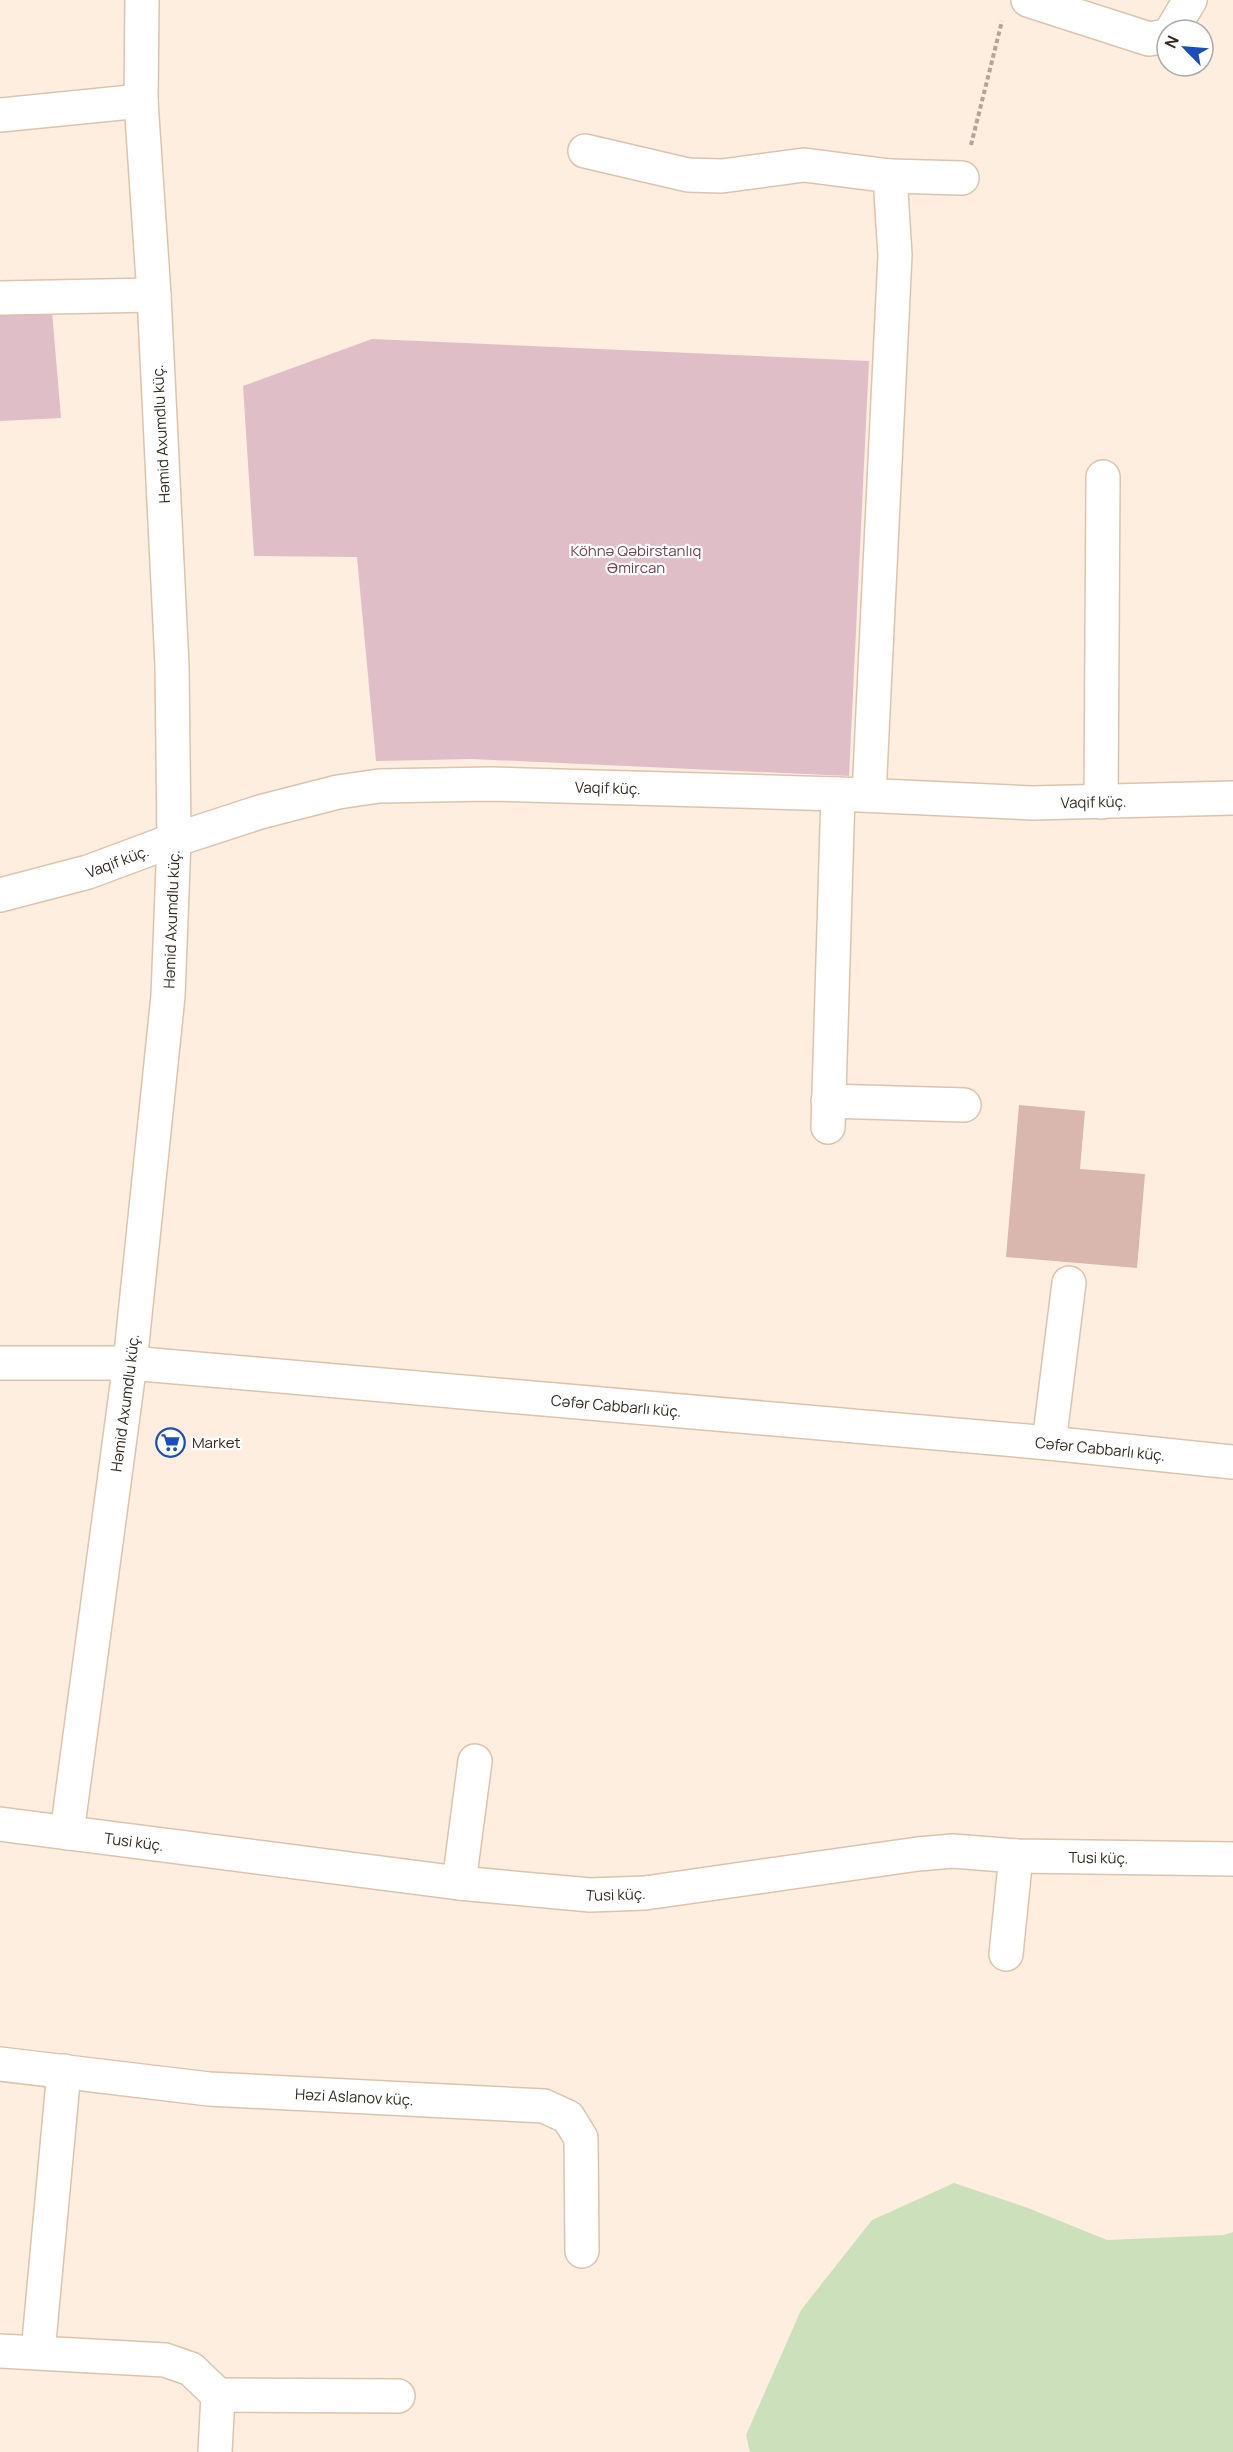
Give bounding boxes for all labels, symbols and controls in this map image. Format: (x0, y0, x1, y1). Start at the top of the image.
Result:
north arrow (1155, 18, 1215, 78)
text: N (1159, 32, 1184, 52)
street label: Həmid Axumdlu küç. (147, 364, 175, 504)
park label: Köhnə Qəbirstanlıq Əmircan (571, 540, 701, 578)
street label: Vaqif küç. (575, 776, 641, 799)
street label: Vaqif küç. (1060, 790, 1127, 813)
street label: Vaqif küç. (83, 840, 152, 882)
street label: Həmid Axumdlu küç. (158, 849, 184, 989)
street label: Həmid Axumdlu küç. (105, 1333, 143, 1473)
street label: Cəfər Cabbarlı küç. (550, 1389, 682, 1421)
supermarket icon: Market (155, 1426, 187, 1458)
street label: Cəfər Cabbarlı küç. (1034, 1431, 1166, 1465)
place label: Market (192, 1432, 240, 1453)
street label: Tusi küç. (103, 1827, 165, 1855)
street label: Tusi küç. (1069, 1846, 1129, 1868)
street label: Tusi küç. (585, 1882, 646, 1906)
street label: Həzi Aslanov küç. (294, 2083, 414, 2110)

